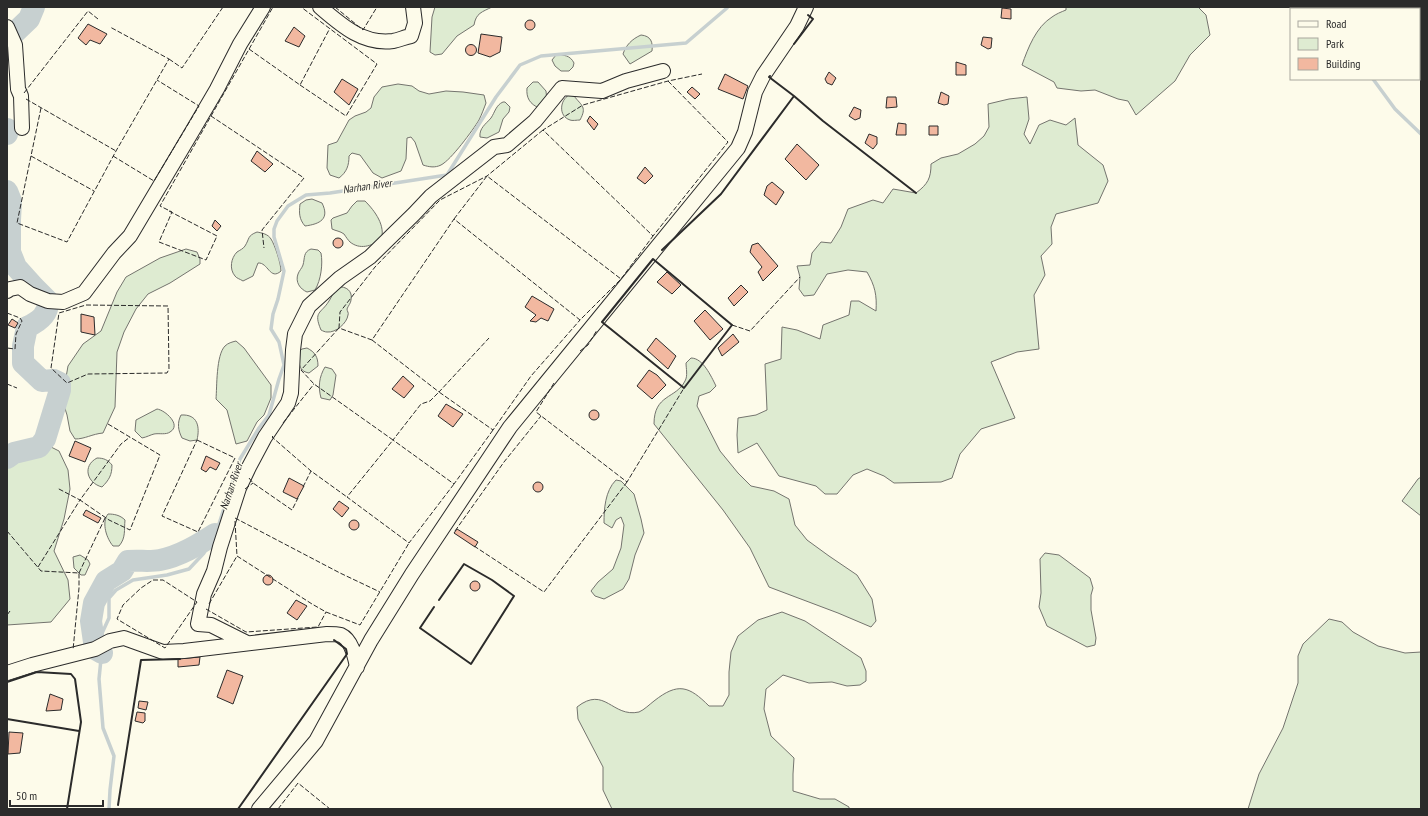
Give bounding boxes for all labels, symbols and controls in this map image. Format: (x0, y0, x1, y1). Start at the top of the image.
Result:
legend (1290, 8, 1420, 80)
text: Road (1326, 16, 1346, 31)
text: Park (1326, 36, 1344, 51)
text: Building (1326, 56, 1361, 71)
water label: Narhan River (342, 175, 394, 196)
water label: Narhan River (216, 459, 246, 512)
scale bar (10, 782, 103, 808)
text: 50 m (16, 788, 37, 803)

